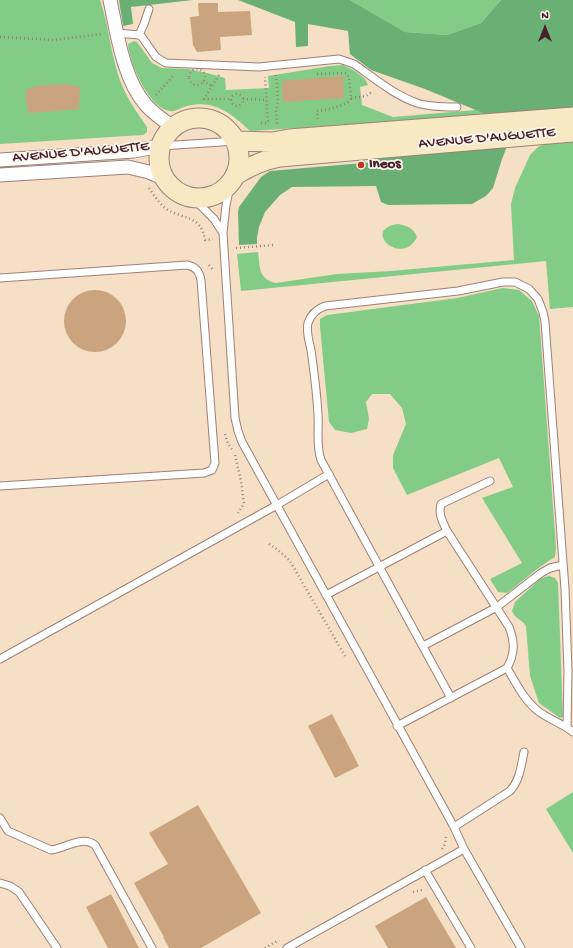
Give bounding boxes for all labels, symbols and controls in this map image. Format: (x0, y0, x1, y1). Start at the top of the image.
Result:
north arrow (525, 8, 565, 48)
text: N (541, 10, 549, 22)
street label: AVENUE D'AUGUETTE (418, 124, 556, 154)
street label: AVENUE D'AUGUETTE (12, 138, 150, 168)
place label: Ineos (369, 156, 401, 174)
marker: Ineos (356, 160, 366, 170)

